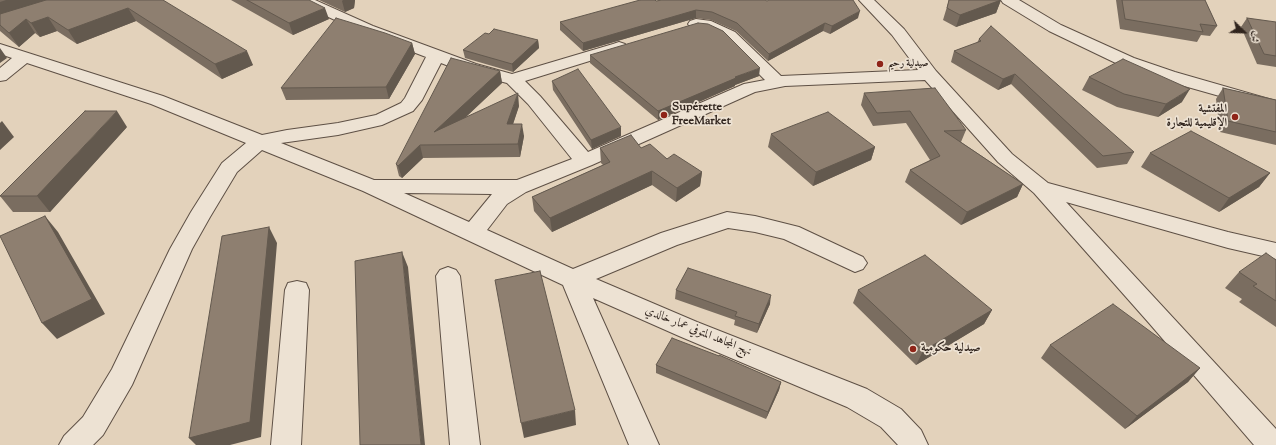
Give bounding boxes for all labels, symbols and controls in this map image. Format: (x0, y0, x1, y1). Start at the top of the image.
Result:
north arrow (1224, 12, 1264, 52)
text: ش (1246, 29, 1265, 45)
place label: صيدلية رحيم (888, 58, 928, 70)
marker: صيدلية رحيم (875, 59, 885, 69)
place label: Supérette FreeMarket (672, 101, 731, 129)
place label: المفتشية الإقليمية للتجارة (1166, 103, 1227, 131)
marker: Supérette FreeMarket (659, 110, 669, 120)
marker: المفتشية الإقليمية للتجارة (1230, 112, 1240, 122)
street label: نهج المجاهد المتوفي عمار خالدي (643, 304, 753, 360)
place label: صيدلية حكومية (921, 342, 981, 356)
marker: صيدلية حكومية (908, 344, 918, 354)

